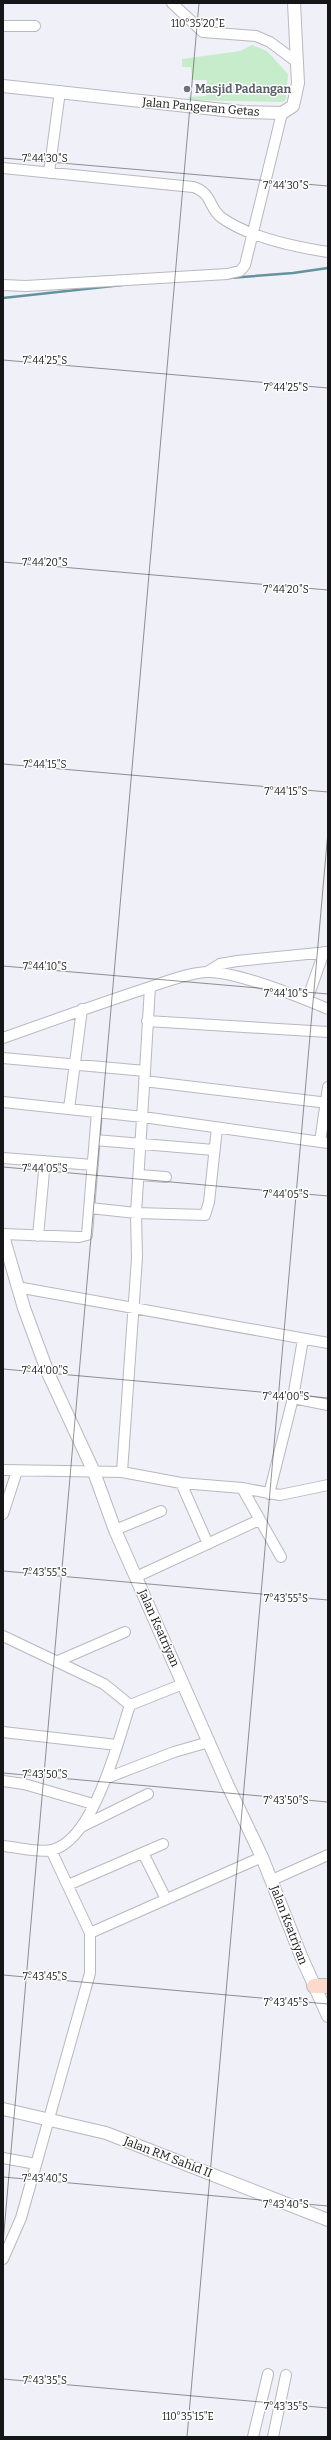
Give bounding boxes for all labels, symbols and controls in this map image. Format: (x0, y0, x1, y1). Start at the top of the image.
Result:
text: 110°35'20"E (171, 18, 225, 30)
place label: Masjid Padangan (195, 82, 292, 97)
marker: Masjid Padangan (182, 84, 192, 94)
street label: Jalan Pangeran Getas (141, 95, 260, 119)
text: 7°44'30"S (22, 153, 68, 165)
text: 7°44'30"S (263, 180, 309, 192)
text: 7°44'25"S (23, 355, 67, 367)
text: 7°44'25"S (264, 382, 308, 394)
text: 7°44'20"S (22, 557, 68, 569)
text: 7°44'20"S (263, 584, 309, 596)
text: 7°44'15"S (23, 759, 67, 771)
text: 7°44'15"S (264, 786, 308, 798)
text: 7°44'10"S (23, 961, 67, 973)
text: 7°44'10"S (264, 988, 308, 1000)
text: 7°44'05"S (22, 1163, 68, 1175)
text: 7°44'05"S (263, 1189, 309, 1201)
text: 7°44'00"S (22, 1365, 68, 1377)
text: 7°44'00"S (263, 1391, 309, 1403)
text: 7°43'55"S (23, 1567, 67, 1579)
street label: Jalan Ksatriyan (135, 1586, 183, 1669)
text: 7°43'55"S (264, 1593, 308, 1605)
text: 7°43'50"S (23, 1769, 67, 1781)
text: 7°43'50"S (264, 1795, 308, 1807)
street label: Jalan Ksatriyan (267, 1883, 311, 1967)
text: 7°43'45"S (23, 1971, 67, 1983)
text: 7°43'45"S (264, 1997, 308, 2009)
street label: Jalan RM Sahid II (121, 2133, 214, 2180)
text: 7°43'40"S (22, 2173, 68, 2185)
text: 7°43'40"S (263, 2199, 309, 2211)
text: 7°43'35"S (23, 2375, 67, 2387)
text: 7°43'35"S (264, 2401, 308, 2413)
text: 110°35'15"E (162, 2411, 214, 2423)

